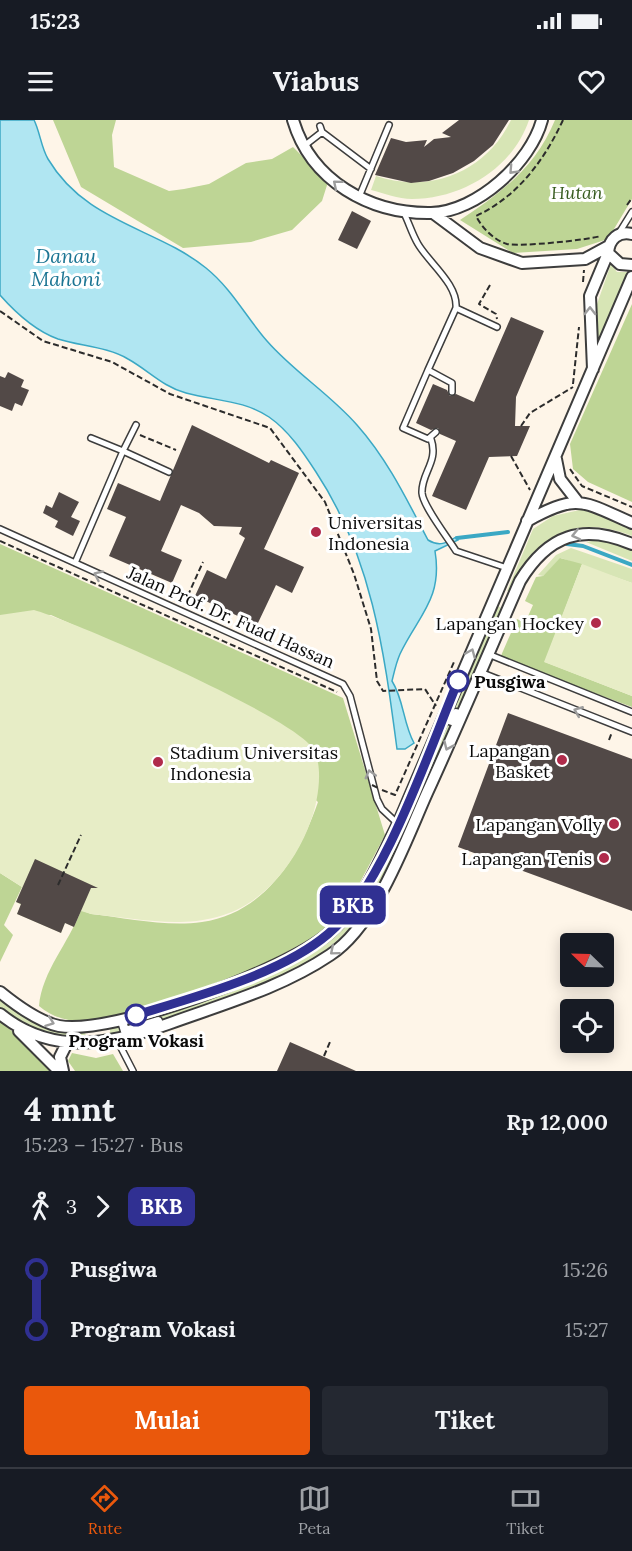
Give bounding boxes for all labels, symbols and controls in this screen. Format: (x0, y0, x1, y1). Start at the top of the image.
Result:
text: 15:23 (30, 7, 80, 35)
text: Viabus (273, 64, 359, 98)
icon: menu (24, 65, 57, 98)
icon: heart (575, 65, 608, 98)
one-way arrow (509, 163, 520, 174)
one-way arrow (333, 180, 344, 191)
park label: Hutan (551, 181, 603, 204)
water label: Danau Mahoni (31, 243, 101, 291)
one-way arrow (584, 307, 596, 316)
place label: Universitas Indonesia (328, 511, 422, 555)
marker: Universitas Indonesia (309, 525, 323, 539)
one-way arrow (571, 528, 581, 541)
street label: Jalan Prof. Dr. Fuad Hassan (123, 560, 338, 673)
one-way arrow (94, 570, 105, 582)
place label: Lapangan Hockey (436, 612, 584, 635)
marker: Lapangan Hockey (589, 616, 603, 630)
one-way arrow (463, 648, 475, 659)
marker: Pusgiwa (447, 670, 469, 692)
place label: Pusgiwa (474, 670, 546, 693)
one-way arrow (573, 706, 584, 718)
place label: Lapangan Basket (469, 739, 550, 783)
one-way arrow (443, 740, 455, 751)
place label: Stadium Universitas Indonesia (170, 741, 338, 785)
marker: Lapangan Basket (555, 753, 569, 767)
marker: Stadium Universitas Indonesia (151, 755, 165, 769)
one-way arrow (365, 769, 378, 779)
place label: Lapangan Volly (475, 813, 602, 836)
marker: Lapangan Volly (607, 817, 621, 831)
place label: Lapangan Tenis (461, 847, 592, 870)
marker: Lapangan Tenis (597, 851, 611, 865)
line badge: BKB (318, 886, 388, 924)
text: BKB (332, 892, 374, 919)
north arrow (560, 933, 614, 987)
map controls (560, 933, 614, 1053)
one-way arrow (330, 944, 341, 955)
button: locate (560, 999, 614, 1053)
marker: Program Vokasi (125, 1004, 147, 1026)
one-way arrow (44, 1015, 55, 1027)
place label: Program Vokasi (68, 1029, 204, 1052)
text: 4 mnt (24, 1088, 116, 1130)
text: Rp 12,000 (506, 1108, 608, 1136)
text: 15:23 – 15:27 · Bus (24, 1132, 183, 1157)
icon: walk (24, 1190, 57, 1223)
icon: forward (86, 1190, 119, 1223)
text: BKB (140, 1193, 183, 1220)
text: 3 (66, 1194, 77, 1219)
text: Pusgiwa (70, 1255, 157, 1283)
text: 15:26 (563, 1257, 608, 1282)
text: Program Vokasi (70, 1315, 236, 1343)
text: 15:27 (565, 1317, 608, 1342)
button: Mulai (24, 1386, 310, 1455)
button: Tiket (322, 1386, 608, 1455)
tab: Rute (88, 1482, 122, 1538)
tab: Peta (298, 1482, 331, 1538)
tab: Tiket (506, 1482, 544, 1538)

